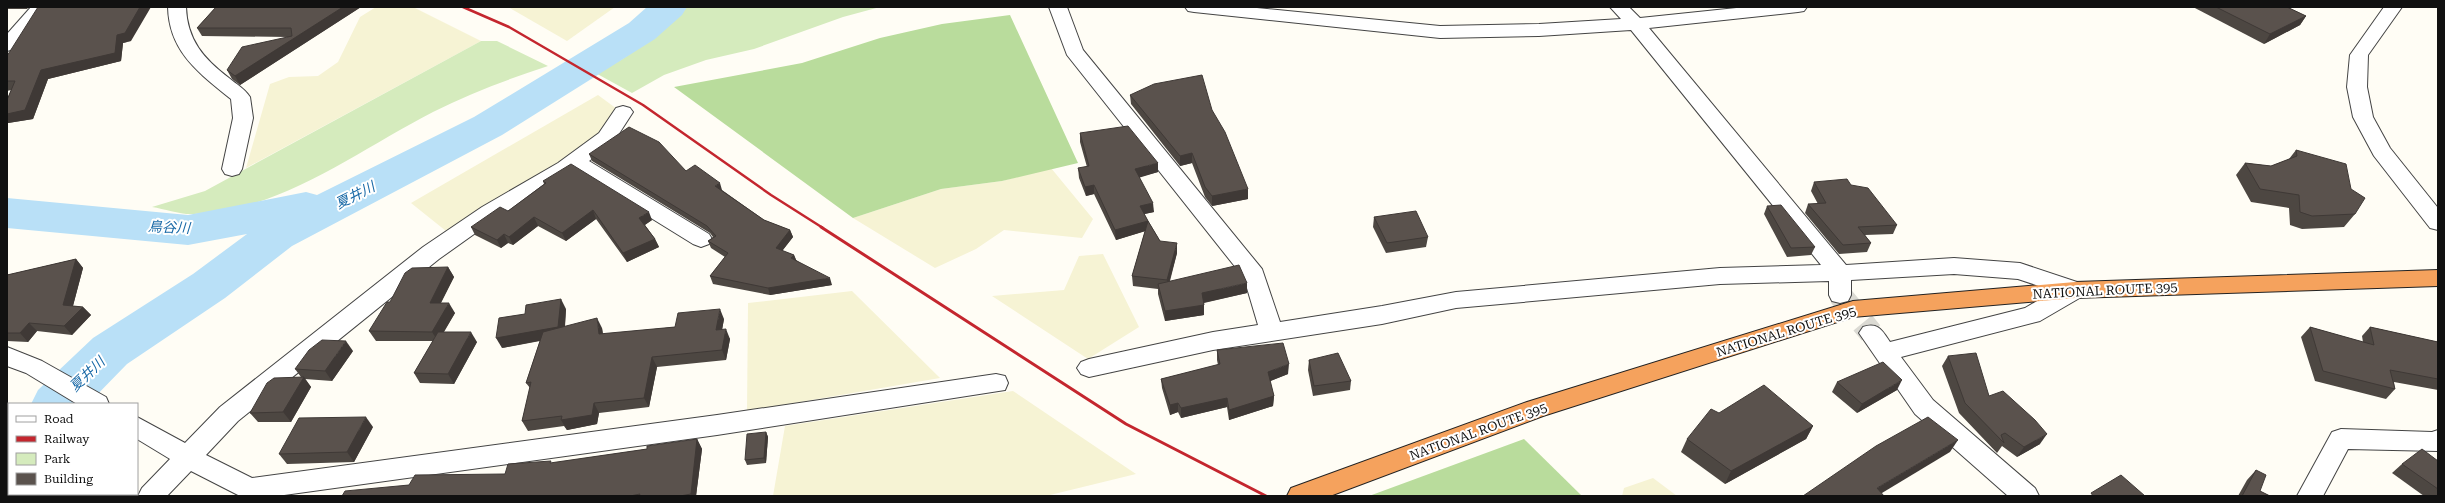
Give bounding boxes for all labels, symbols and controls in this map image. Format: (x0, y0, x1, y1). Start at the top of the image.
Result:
water label: 夏井川 (333, 177, 379, 212)
water label: 鳥谷川 (148, 218, 192, 236)
street label: NATIONAL ROUTE 395 (2032, 279, 2178, 302)
street label: NATIONAL ROUTE 395 (1714, 303, 1858, 360)
water label: 夏井川 (66, 352, 109, 394)
street label: NATIONAL ROUTE 395 (1407, 400, 1549, 463)
legend (8, 403, 138, 495)
text: Road (44, 412, 74, 426)
text: Railway (44, 432, 90, 446)
text: Park (44, 452, 71, 466)
text: Building (44, 472, 93, 486)

